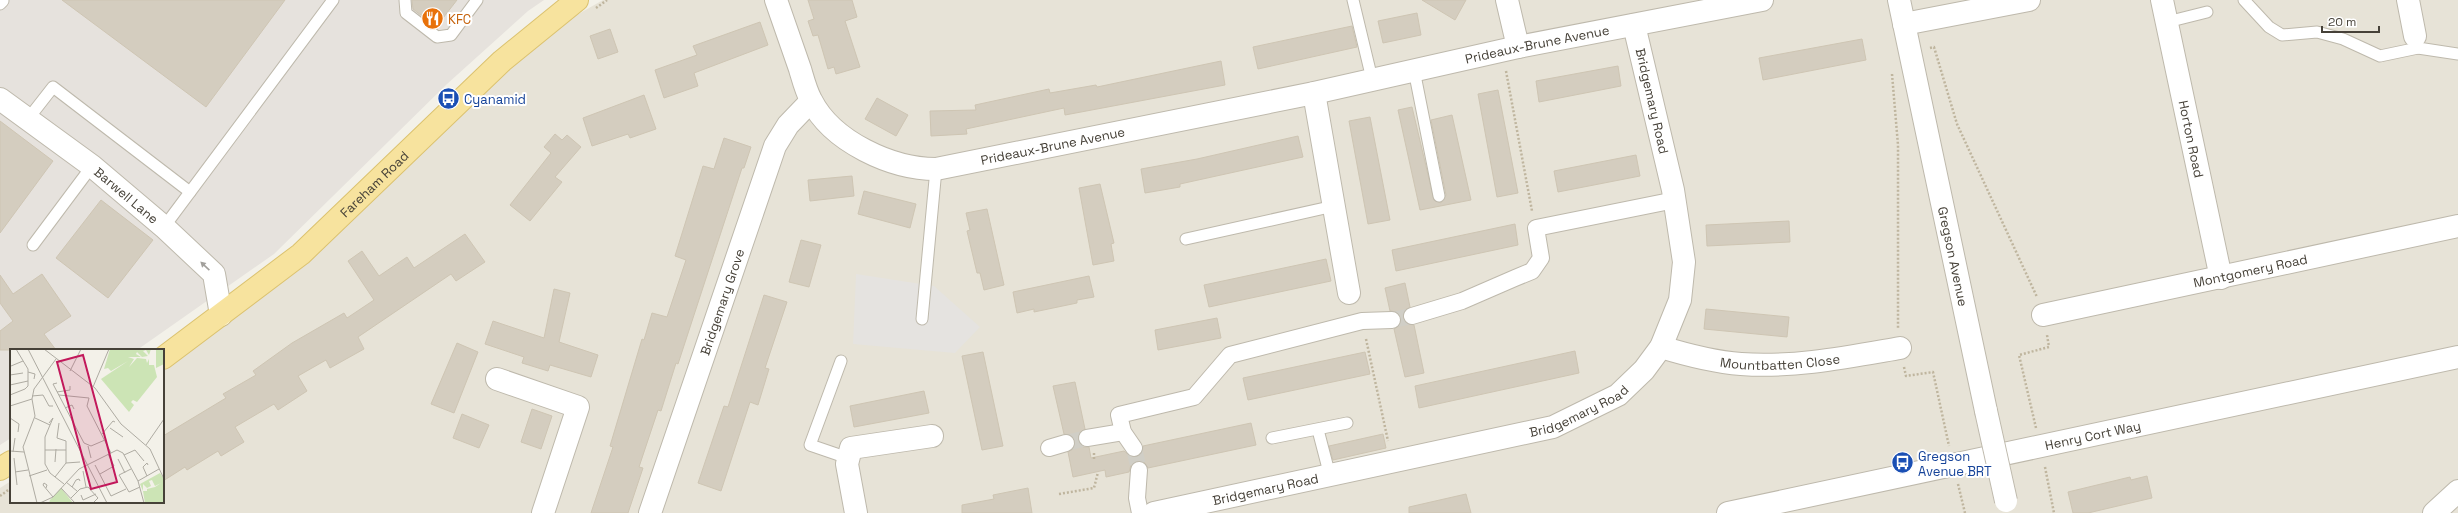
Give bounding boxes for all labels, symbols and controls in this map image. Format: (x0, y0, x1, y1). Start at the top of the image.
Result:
restaurant icon: KFC (420, 6, 446, 32)
scale bar (2322, 8, 2379, 34)
place label: KFC (448, 11, 471, 28)
text: 20 m (2328, 14, 2356, 30)
street label: Prideaux-Brune Avenue (1463, 21, 1611, 67)
street label: Bridgemary Road (1632, 47, 1672, 155)
bus stop icon: Cyanamid (435, 86, 461, 112)
place label: Cyanamid (464, 91, 526, 108)
street label: Horton Road (2175, 99, 2208, 179)
street label: Prideaux-Brune Avenue (979, 123, 1126, 168)
street label: Fareham Road (336, 147, 412, 221)
street label: Barwell Lane (91, 163, 162, 227)
street label: Gregson Avenue (1934, 205, 1972, 308)
street label: Bridgemary Grove (696, 246, 748, 357)
street label: Montgomery Road (2192, 250, 2309, 291)
one-way arrow (200, 261, 210, 271)
inset map (10, 349, 164, 503)
street label: Mountbatten Close (1719, 350, 1841, 373)
street label: Bridgemary Road (1528, 381, 1632, 440)
street label: Henry Cort Way (2043, 417, 2142, 454)
place label: Gregson Avenue BRT (1918, 448, 1992, 480)
bus stop icon: Gregson Avenue BRT (1889, 450, 1915, 476)
street label: Bridgemary Road (1211, 469, 1320, 509)

